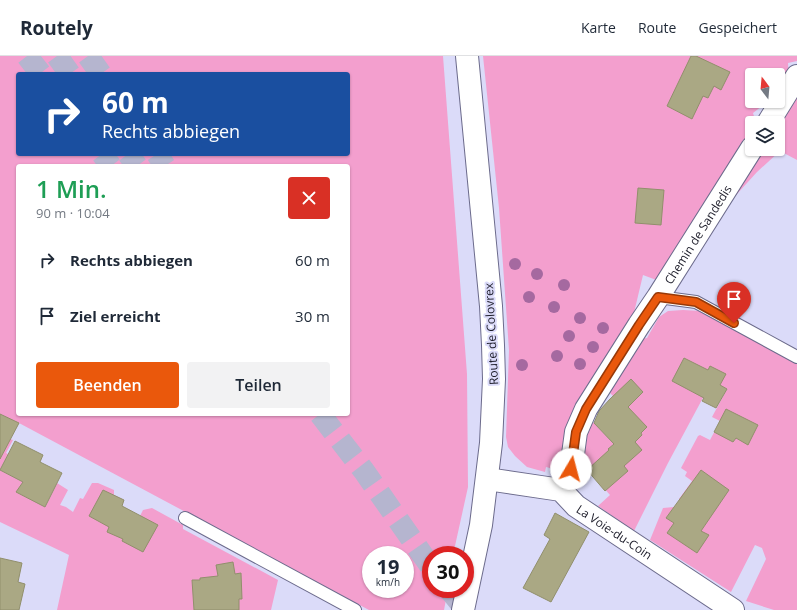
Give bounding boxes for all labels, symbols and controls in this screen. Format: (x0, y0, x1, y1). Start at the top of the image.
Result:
text: Routely (20, 15, 93, 41)
text: Karte (581, 18, 616, 37)
text: Route (638, 18, 676, 37)
text: Gespeichert (698, 18, 777, 37)
north arrow (745, 68, 785, 108)
map controls (745, 68, 785, 156)
text: 60 m (102, 83, 169, 121)
icon: right (36, 88, 88, 140)
button: layers (745, 116, 785, 156)
text: Rechts abbiegen (102, 119, 240, 143)
text: 1 Min. (36, 172, 107, 205)
button: close (288, 177, 330, 219)
street label: Chemin de Sandedis (660, 181, 735, 287)
text: 90 m · 10:04 (36, 204, 110, 222)
icon: right (36, 249, 58, 271)
text: Rechts abbiegen (70, 250, 193, 270)
text: 60 m (295, 250, 330, 270)
street label: Route de Colovrex (480, 282, 502, 386)
pin (717, 282, 751, 323)
icon: arrive (723, 288, 745, 310)
icon: arrive (36, 305, 58, 327)
text: Ziel erreicht (70, 306, 161, 326)
text: 30 m (295, 306, 330, 326)
button: Beenden (36, 362, 179, 408)
button: Teilen (187, 362, 330, 408)
position arrow (550, 448, 592, 490)
street label: La Voie-du-Coin (573, 500, 656, 563)
speed limit sign: 30 (422, 546, 474, 598)
text: 19 (377, 553, 399, 580)
text: km/h (376, 575, 400, 589)

